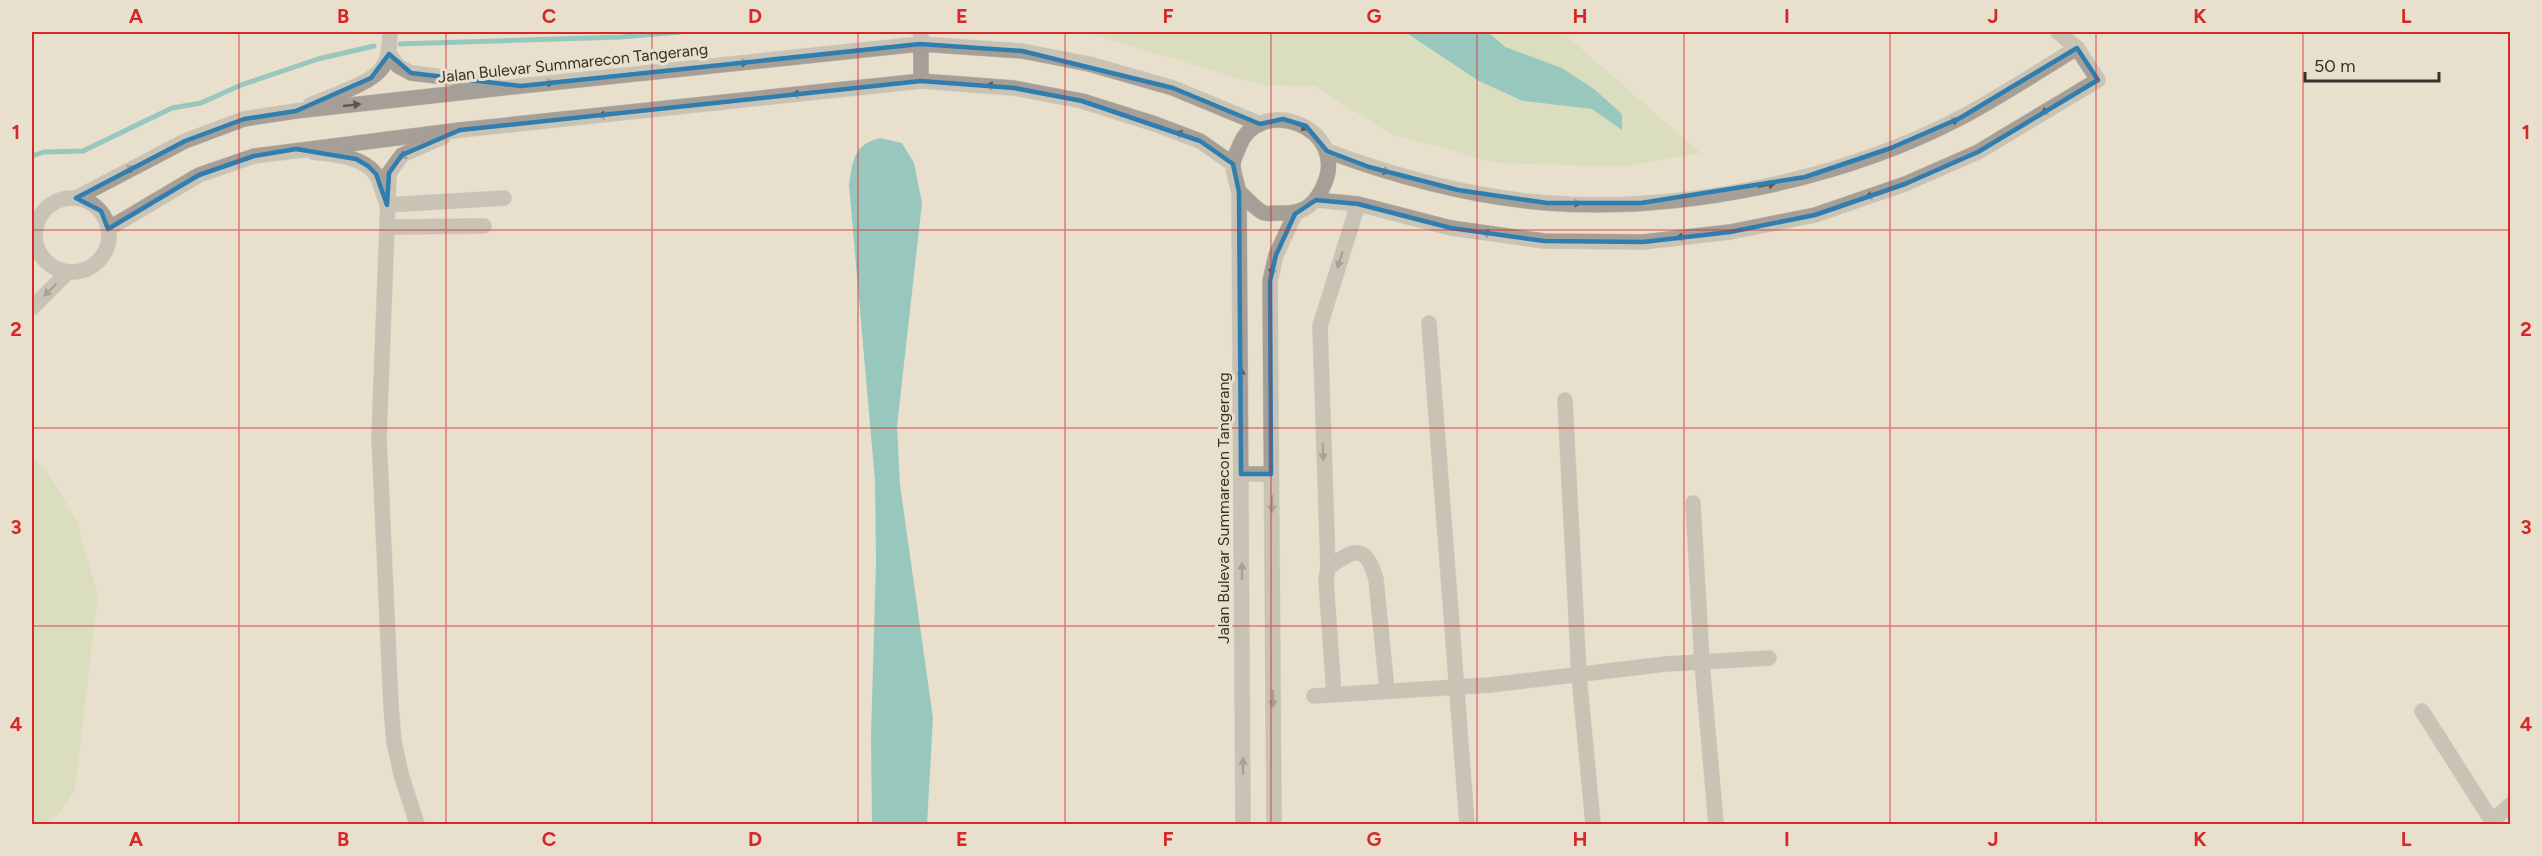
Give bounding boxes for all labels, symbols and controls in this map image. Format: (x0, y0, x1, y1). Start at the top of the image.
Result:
text: A (129, 4, 144, 28)
text: B (337, 4, 349, 28)
text: C (542, 4, 556, 28)
text: D (748, 4, 762, 28)
text: E (956, 4, 968, 28)
text: F (1162, 4, 1174, 28)
text: G (1367, 4, 1382, 28)
text: H (1573, 4, 1588, 28)
text: I (1784, 4, 1790, 28)
text: J (1987, 4, 1999, 28)
text: K (2193, 4, 2207, 28)
text: L (2401, 4, 2412, 28)
street label: Jalan Bulevar Summarecon Tangerang (437, 39, 709, 87)
scale bar (2305, 45, 2438, 83)
text: 50 m (2314, 55, 2356, 77)
one-way arrow (731, 58, 750, 68)
one-way arrow (537, 79, 556, 88)
one-way arrow (985, 82, 1004, 91)
one-way arrow (791, 89, 810, 99)
one-way arrow (343, 100, 362, 110)
one-way arrow (2039, 105, 2056, 115)
one-way arrow (597, 110, 616, 120)
one-way arrow (1942, 117, 1960, 126)
text: 1 (12, 120, 20, 144)
text: 1 (2522, 120, 2530, 144)
one-way arrow (1292, 121, 1309, 130)
one-way arrow (1173, 129, 1191, 139)
one-way arrow (398, 149, 415, 159)
one-way arrow (119, 165, 135, 176)
one-way arrow (1373, 166, 1391, 176)
one-way arrow (1758, 180, 1777, 189)
one-way arrow (1864, 190, 1882, 200)
one-way arrow (1564, 198, 1583, 208)
one-way arrow (1480, 229, 1499, 238)
one-way arrow (1674, 233, 1693, 242)
one-way arrow (1335, 251, 1345, 269)
one-way arrow (1268, 258, 1277, 277)
one-way arrow (43, 282, 57, 296)
text: 2 (10, 317, 22, 341)
text: 2 (2520, 317, 2532, 341)
one-way arrow (1236, 367, 1245, 386)
street label: Jalan Bulevar Summarecon Tangerang (1214, 372, 1233, 644)
one-way arrow (1318, 442, 1328, 461)
one-way arrow (1267, 495, 1277, 514)
text: 3 (10, 515, 22, 539)
text: 3 (2520, 515, 2532, 539)
one-way arrow (1237, 562, 1247, 581)
one-way arrow (1268, 690, 1278, 709)
text: 4 (10, 712, 23, 736)
text: 4 (2520, 712, 2533, 736)
one-way arrow (1238, 757, 1248, 776)
text: A (129, 827, 144, 851)
text: B (337, 827, 349, 851)
text: C (542, 827, 556, 851)
text: D (748, 827, 762, 851)
text: E (956, 827, 968, 851)
text: F (1162, 827, 1174, 851)
text: G (1367, 827, 1382, 851)
text: H (1573, 827, 1588, 851)
text: I (1784, 827, 1790, 851)
text: J (1987, 827, 1999, 851)
text: K (2193, 827, 2207, 851)
text: L (2401, 827, 2412, 851)

